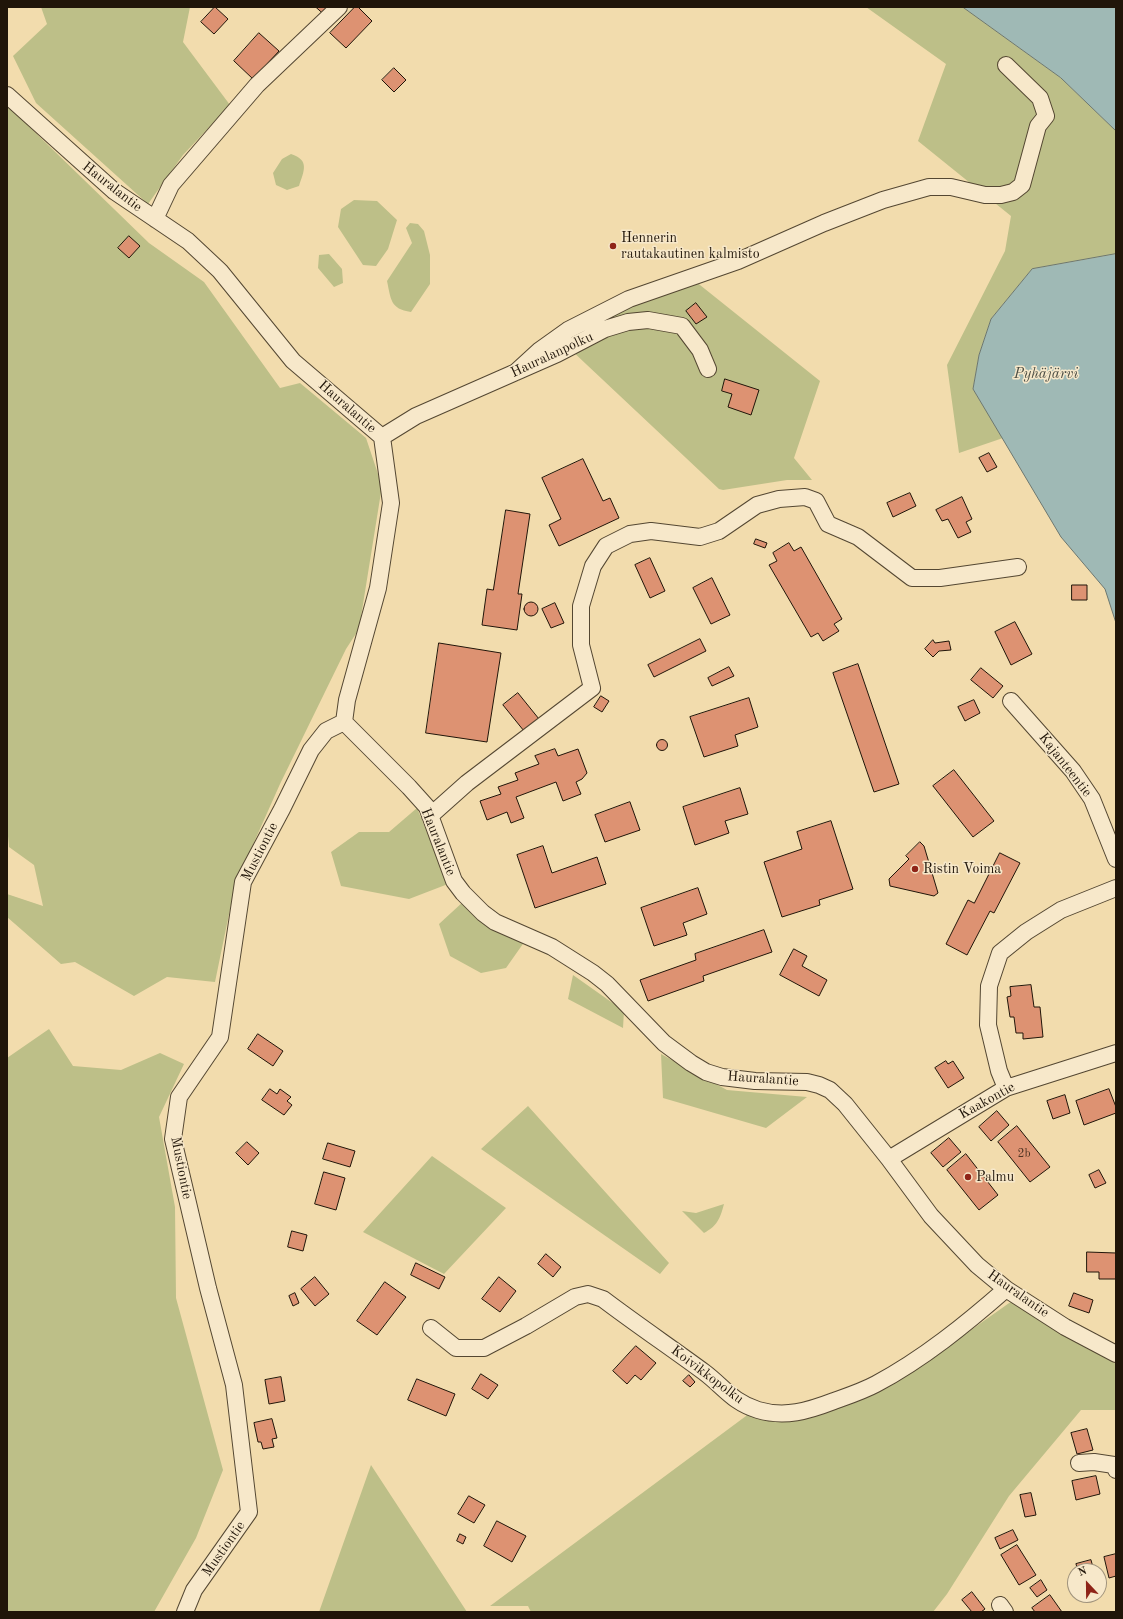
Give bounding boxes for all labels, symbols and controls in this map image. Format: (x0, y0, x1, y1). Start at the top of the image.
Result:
street label: Hauralantie (79, 158, 145, 216)
place label: Hennerin rautakautinen kalmisto (621, 230, 760, 262)
marker: Hennerin rautakautinen kalmisto (608, 241, 618, 251)
street label: Hauralanpolku (508, 329, 596, 381)
water label: Pyhäjärvi (1014, 365, 1078, 383)
street label: Hauralantie (315, 377, 379, 437)
street label: Kajanteentie (1035, 730, 1095, 800)
street label: Hauralantie (417, 806, 459, 878)
street label: Mustiontie (238, 820, 282, 884)
place label: Ristin Voima (923, 861, 1001, 877)
marker: Ristin Voima (910, 864, 920, 874)
street label: Hauralantie (727, 1068, 799, 1090)
street label: Kaakontie (956, 1079, 1018, 1123)
street label: Mustiontie (167, 1135, 195, 1201)
house number: 2b (1017, 1147, 1031, 1161)
place label: Palmu (976, 1169, 1014, 1185)
marker: Palmu (963, 1172, 973, 1182)
street label: Hauralantie (984, 1267, 1052, 1321)
street label: Koivikkopolku (667, 1342, 747, 1408)
street label: Mustiontie (199, 1518, 249, 1580)
north arrow (1067, 1563, 1107, 1603)
text: N (1077, 1566, 1089, 1579)

